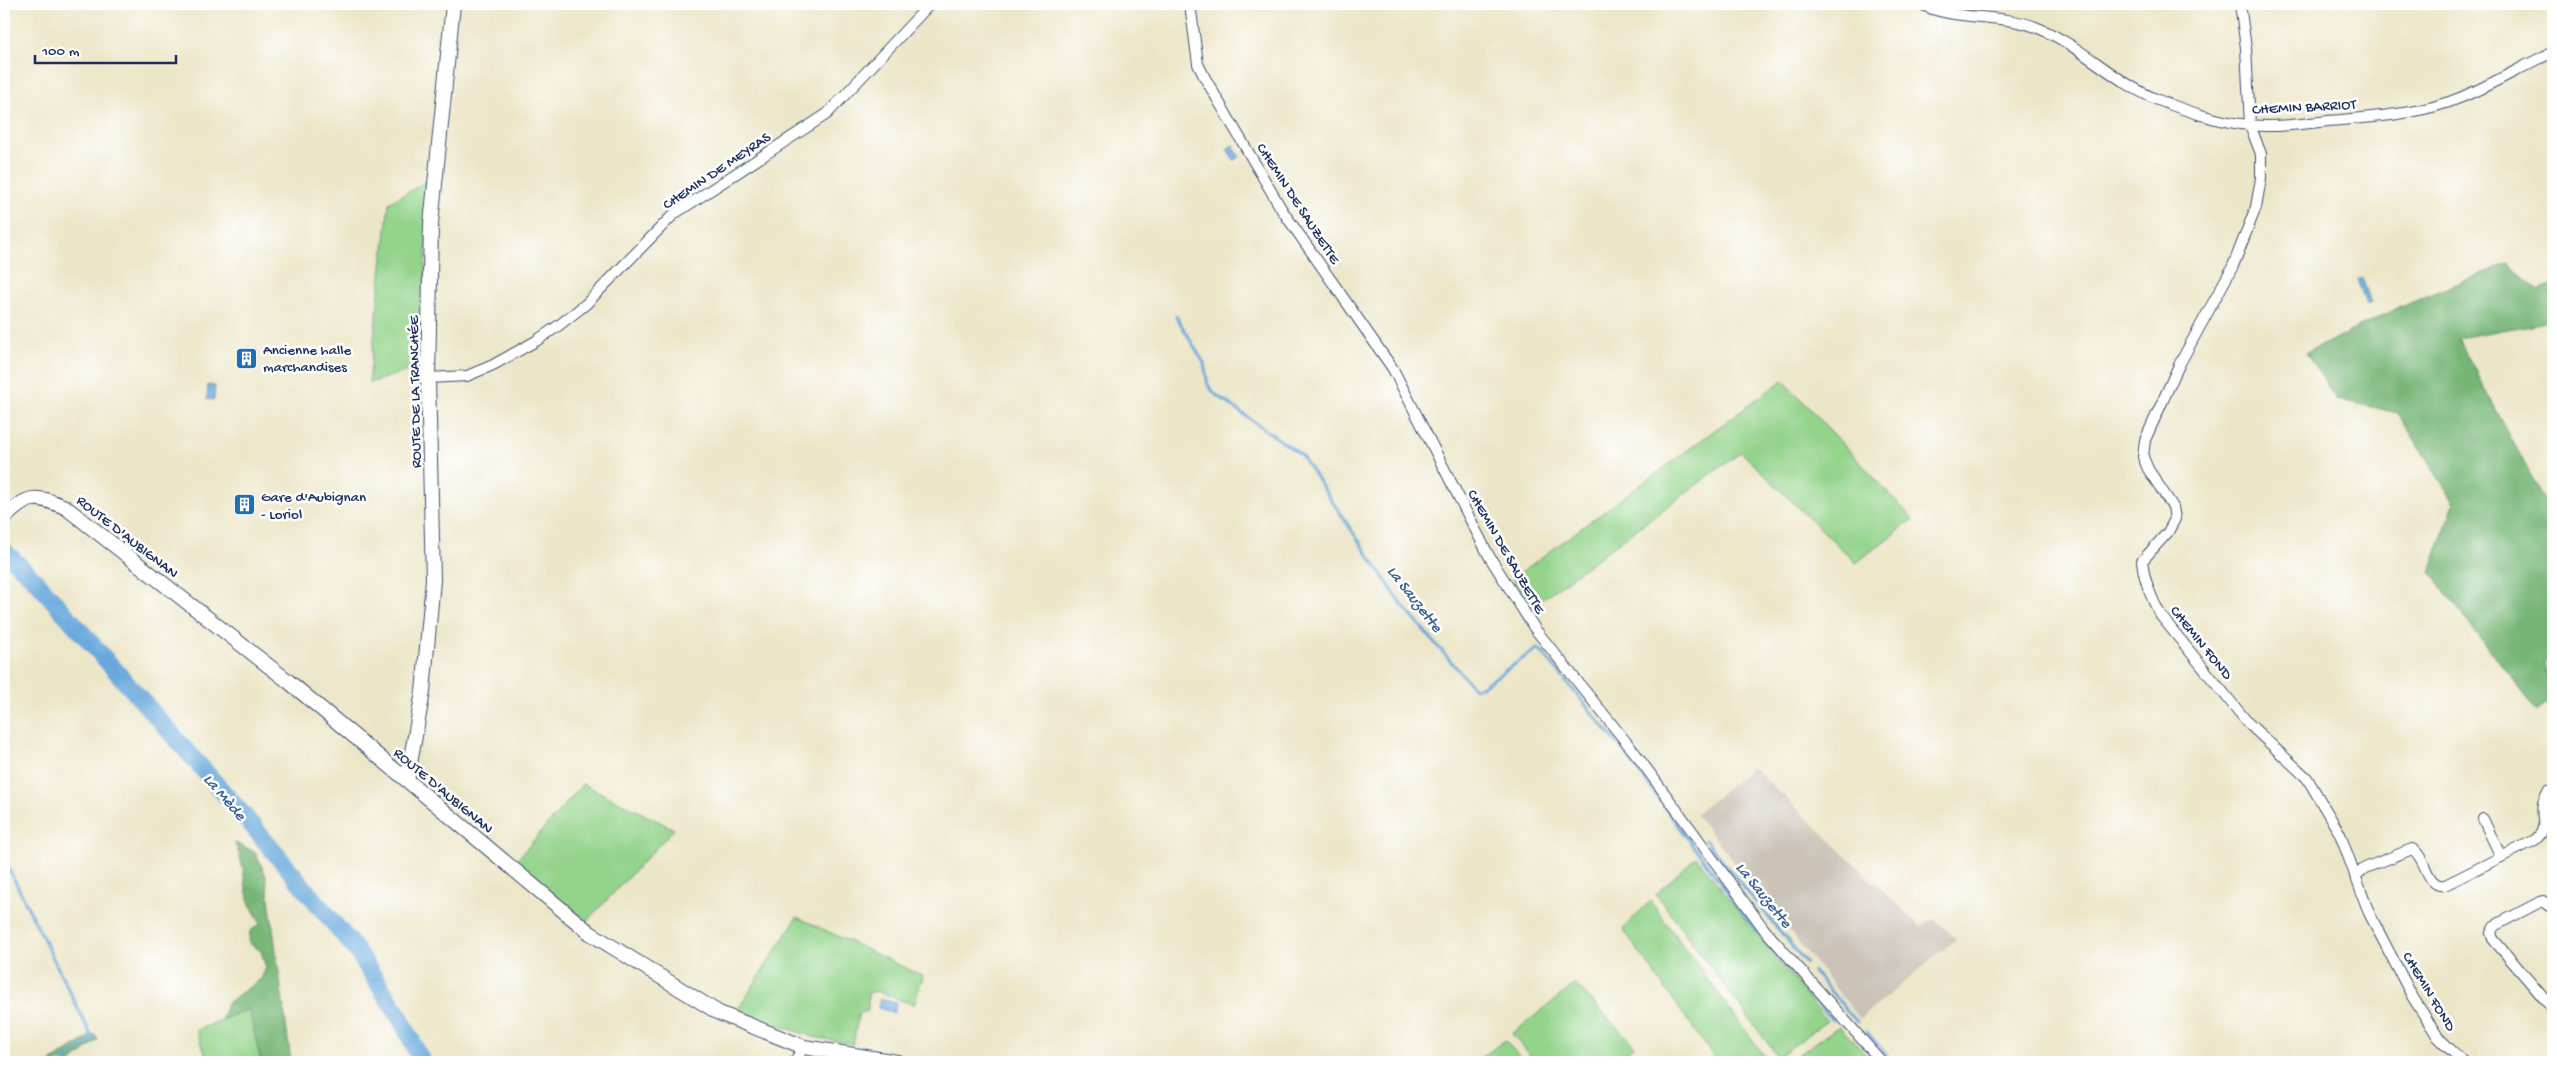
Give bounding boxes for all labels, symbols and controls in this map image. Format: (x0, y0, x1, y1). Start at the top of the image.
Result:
scale bar (35, 32, 176, 64)
text: 100 m (41, 43, 80, 61)
street label: CHEMIN BARRIOT (2252, 96, 2358, 120)
street label: CHEMIN DE MEYRAS (660, 129, 775, 214)
street label: CHEMIN DE SAUZETTE (1252, 140, 1343, 268)
street label: ROUTE DE LA TRANCHÉE (406, 315, 426, 468)
place label: Ancienne halle marchandises (263, 342, 352, 377)
building icon: Ancienne halle marchandises (235, 346, 259, 370)
street label: CHEMIN DE SAUZETTE (1462, 487, 1549, 618)
place label: Gare d'Aubignan - Loriol (261, 489, 366, 524)
street label: ROUTE D'AUBIGNAN (72, 492, 182, 583)
building icon: Gare d'Aubignan - Loriol (233, 493, 257, 517)
water label: La Sauzette (1381, 563, 1445, 638)
street label: CHEMIN FOND (2165, 603, 2236, 684)
street label: ROUTE D'AUBIGNAN (389, 745, 496, 839)
water label: La Mède (198, 771, 249, 826)
water label: La Sauzette (1730, 860, 1795, 933)
street label: CHEMIN FOND (2397, 949, 2459, 1035)

